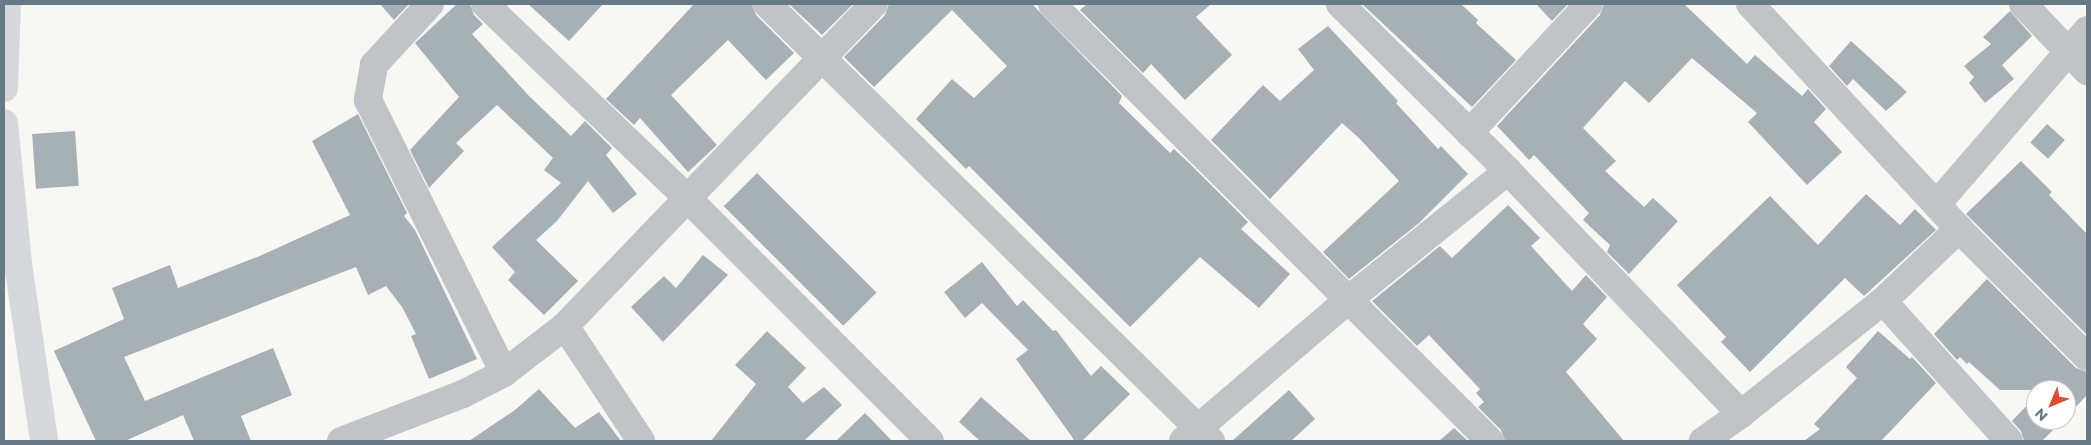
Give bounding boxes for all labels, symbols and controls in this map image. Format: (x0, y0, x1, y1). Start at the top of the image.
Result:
north arrow (2026, 380, 2076, 430)
text: N (2031, 405, 2051, 425)

